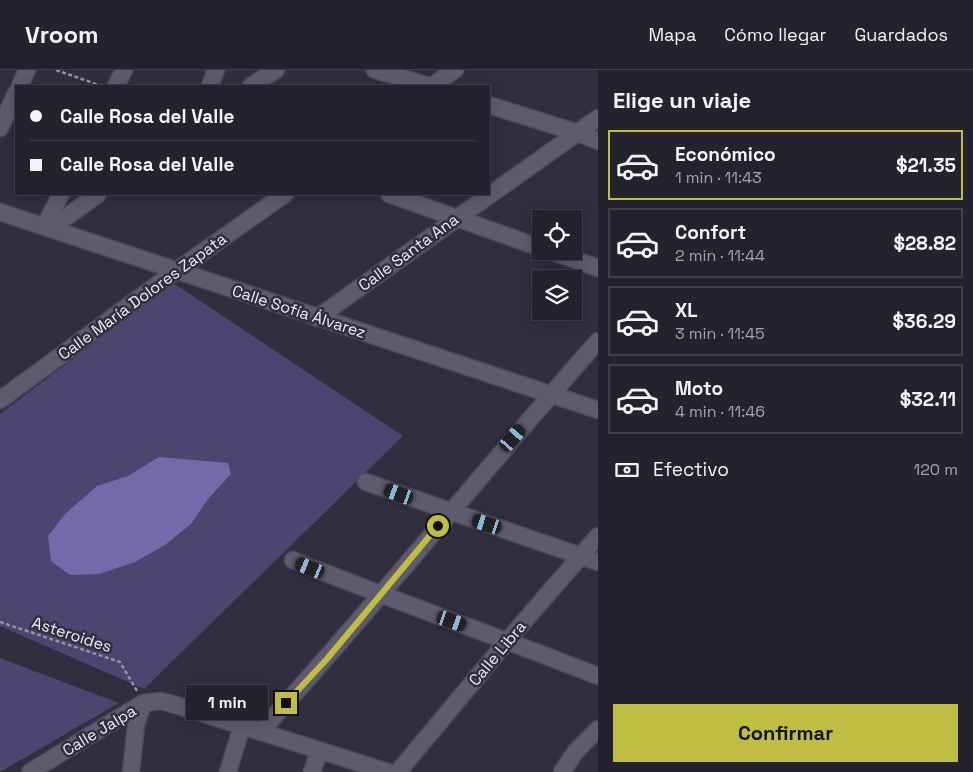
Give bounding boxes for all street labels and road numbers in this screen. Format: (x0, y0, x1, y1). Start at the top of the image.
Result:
street label: Calle Santa Ana (354, 209, 463, 296)
street label: Calle María Dolores Zapata (54, 228, 231, 365)
street label: Calle Sofía Álvarez (229, 280, 368, 343)
street label: Asteroides (29, 612, 114, 657)
street label: Calle Libra (464, 616, 531, 690)
street label: Calle Jalpa (58, 700, 140, 761)

